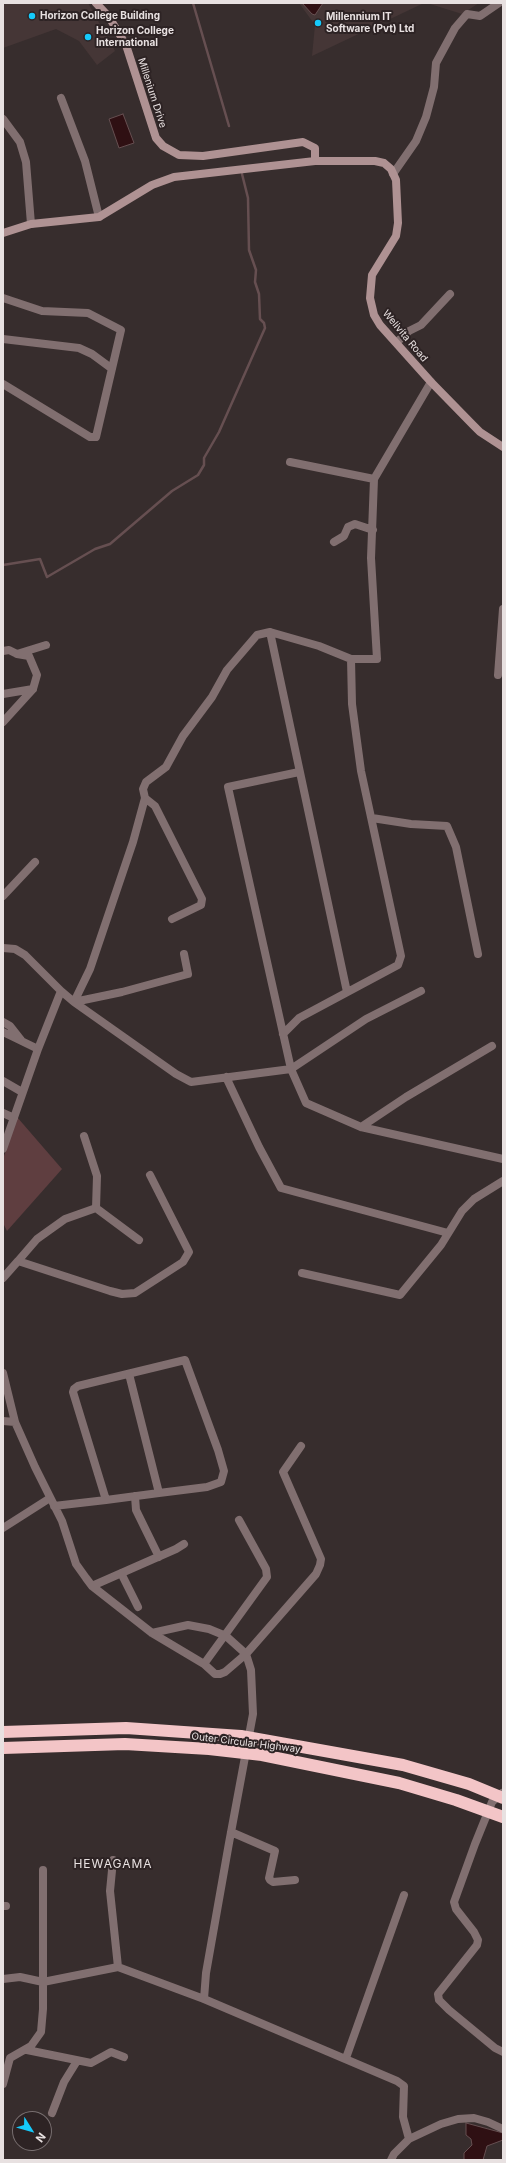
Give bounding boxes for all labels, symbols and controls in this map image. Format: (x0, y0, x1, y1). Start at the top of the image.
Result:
place label: Horizon College Building (40, 10, 160, 22)
marker: Horizon College Building (27, 11, 37, 21)
place label: Millennium IT Software (Pvt) Ltd (326, 11, 414, 34)
marker: Millennium IT Software (Pvt) Ltd (313, 18, 323, 28)
place label: Horizon College International (96, 25, 174, 48)
marker: Horizon College International (83, 32, 93, 42)
street label: Millenium Drive (135, 57, 169, 129)
street label: Welivita Road (380, 308, 430, 364)
street label: Outer Circular Highway (191, 1730, 301, 1756)
district label: HEWAGAMA (73, 1857, 153, 1871)
north arrow (12, 2111, 52, 2151)
text: N (33, 2130, 49, 2145)

